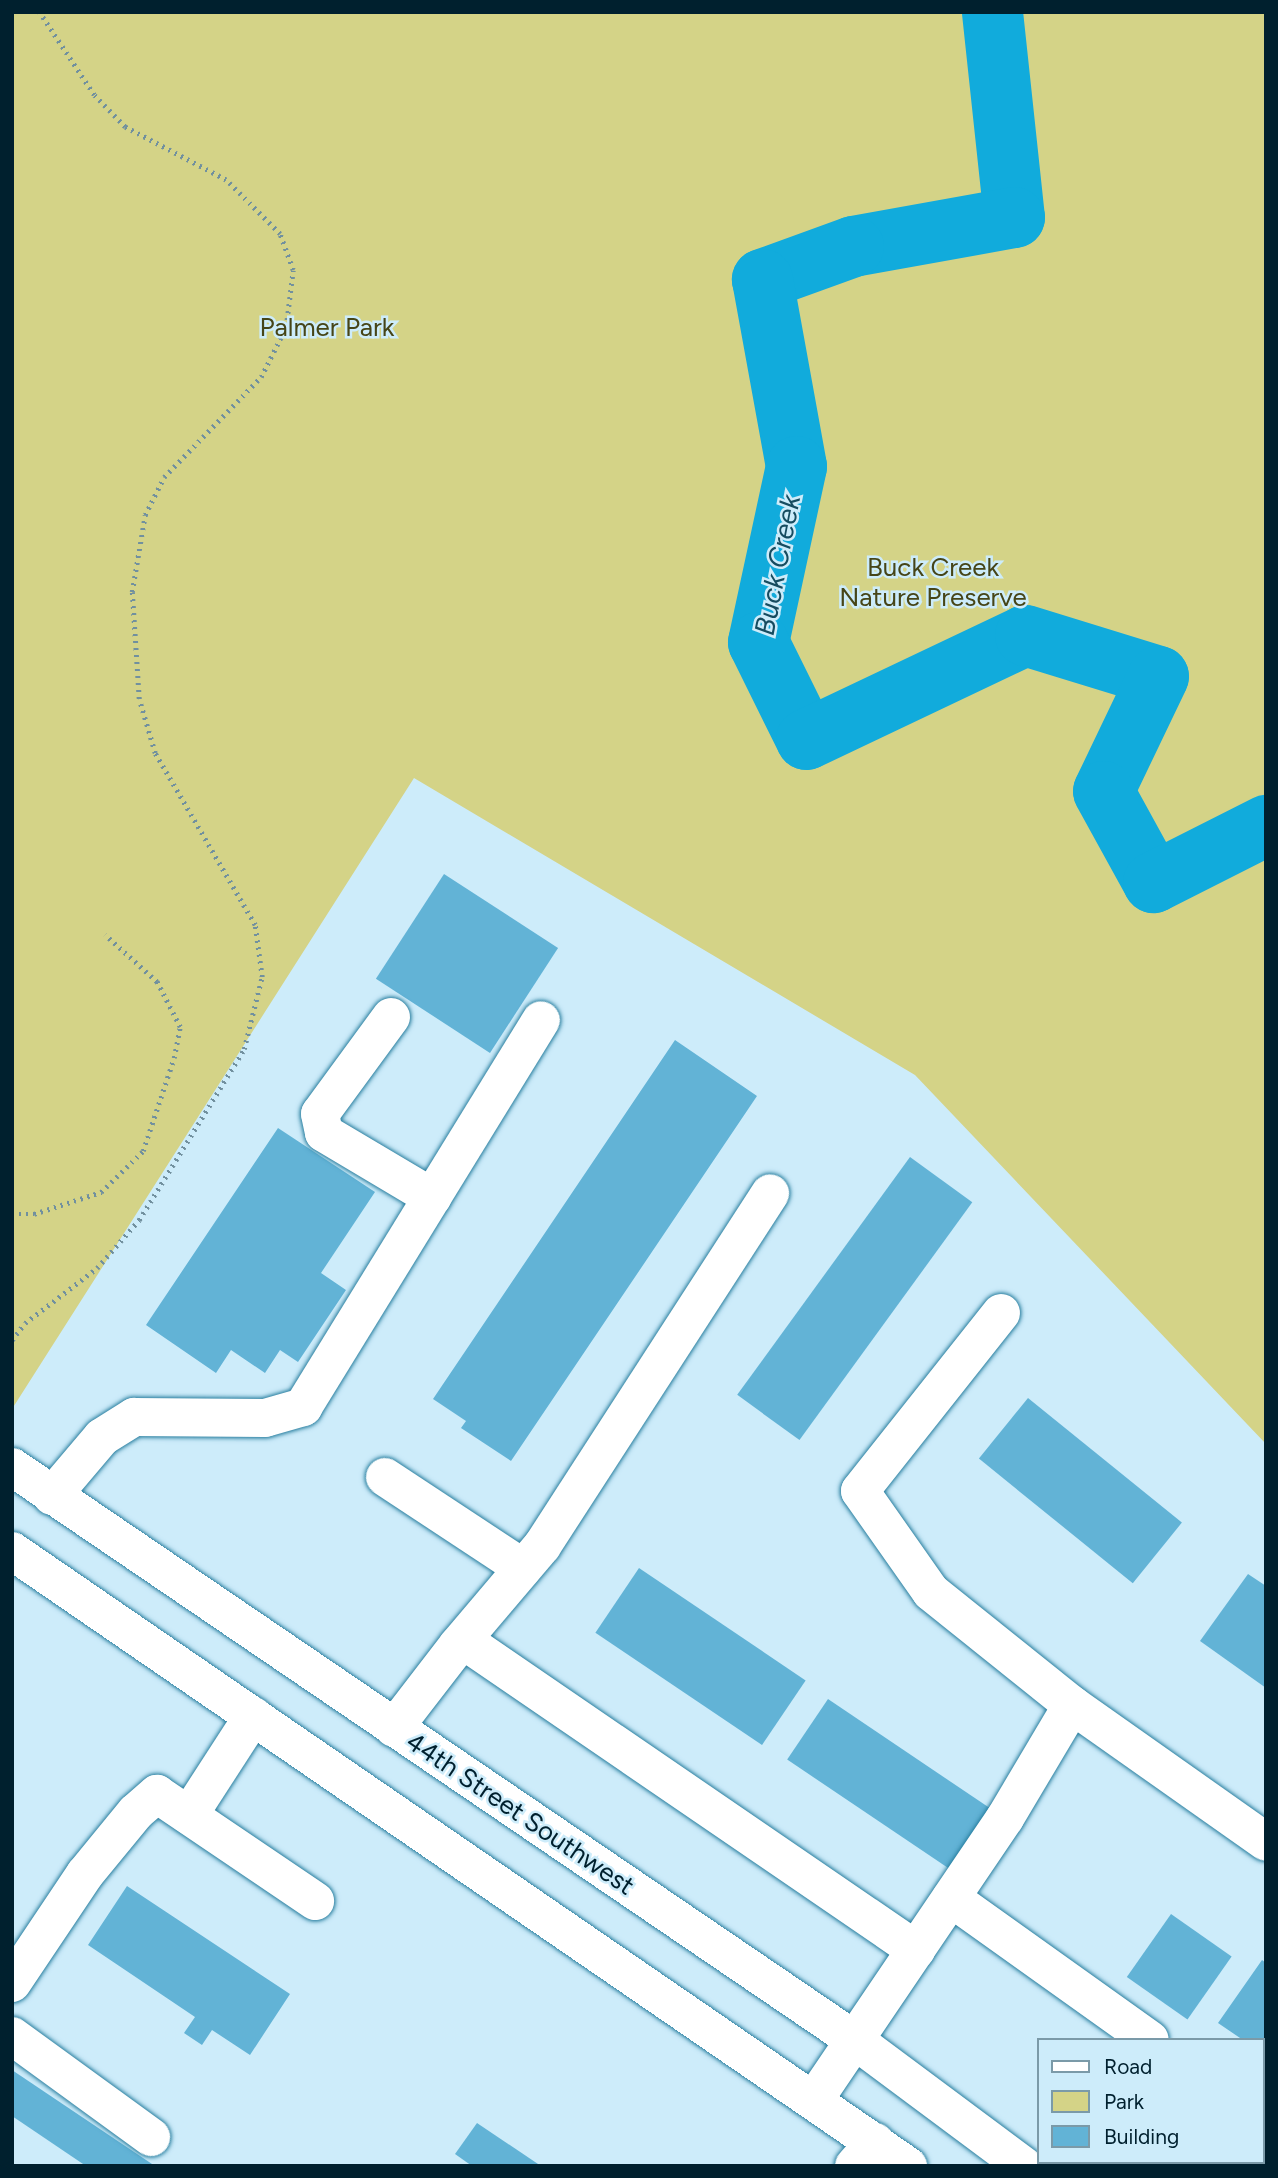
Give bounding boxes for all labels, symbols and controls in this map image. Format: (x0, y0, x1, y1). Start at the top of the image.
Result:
park label: Palmer Park (260, 312, 394, 344)
water label: Buck Creek (747, 492, 807, 638)
park label: Buck Creek Nature Preserve (839, 552, 1027, 614)
street label: 44th Street Southwest (400, 1726, 640, 1902)
legend (1036, 2038, 1264, 2164)
text: Road (1104, 2054, 1152, 2079)
text: Park (1104, 2089, 1144, 2114)
text: Building (1104, 2124, 1179, 2149)

